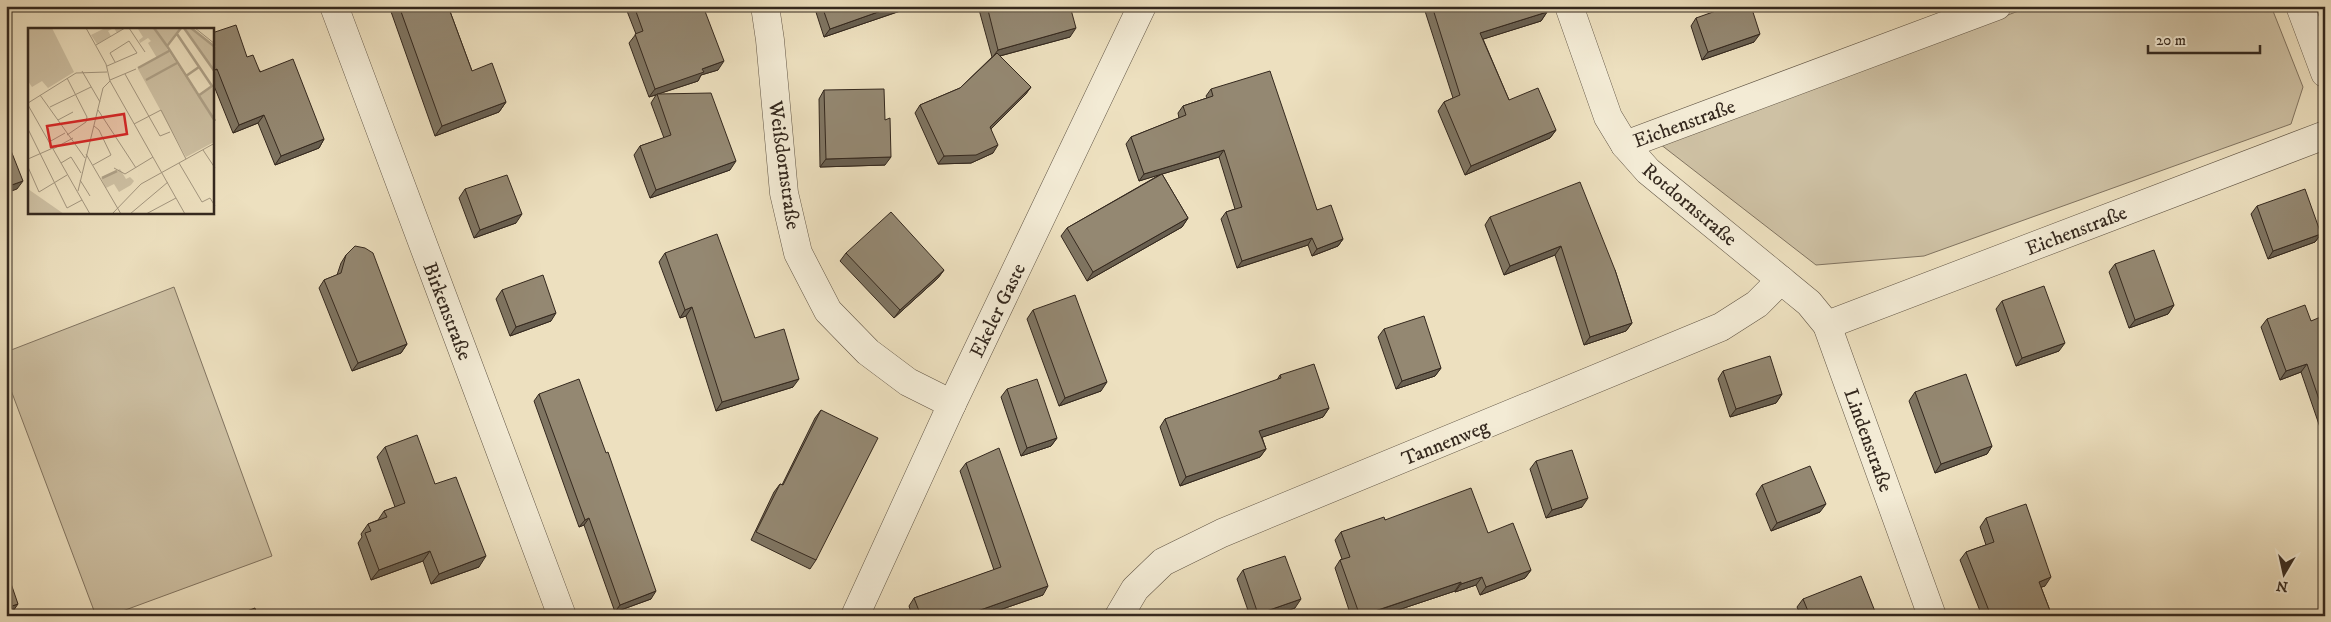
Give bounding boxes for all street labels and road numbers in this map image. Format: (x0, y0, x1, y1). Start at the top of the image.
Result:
street label: Eichenstraße (1630, 94, 1739, 154)
street label: Weißdornstraße (762, 98, 805, 231)
street label: Rotdornstraße (1636, 158, 1742, 252)
street label: Eichenstraße (2022, 201, 2131, 262)
street label: Birkenstraße (416, 259, 477, 364)
street label: Ekeler Gaste (965, 259, 1032, 362)
street label: Lindenstraße (1837, 385, 1898, 496)
street label: Tannenweg (1398, 414, 1493, 472)

